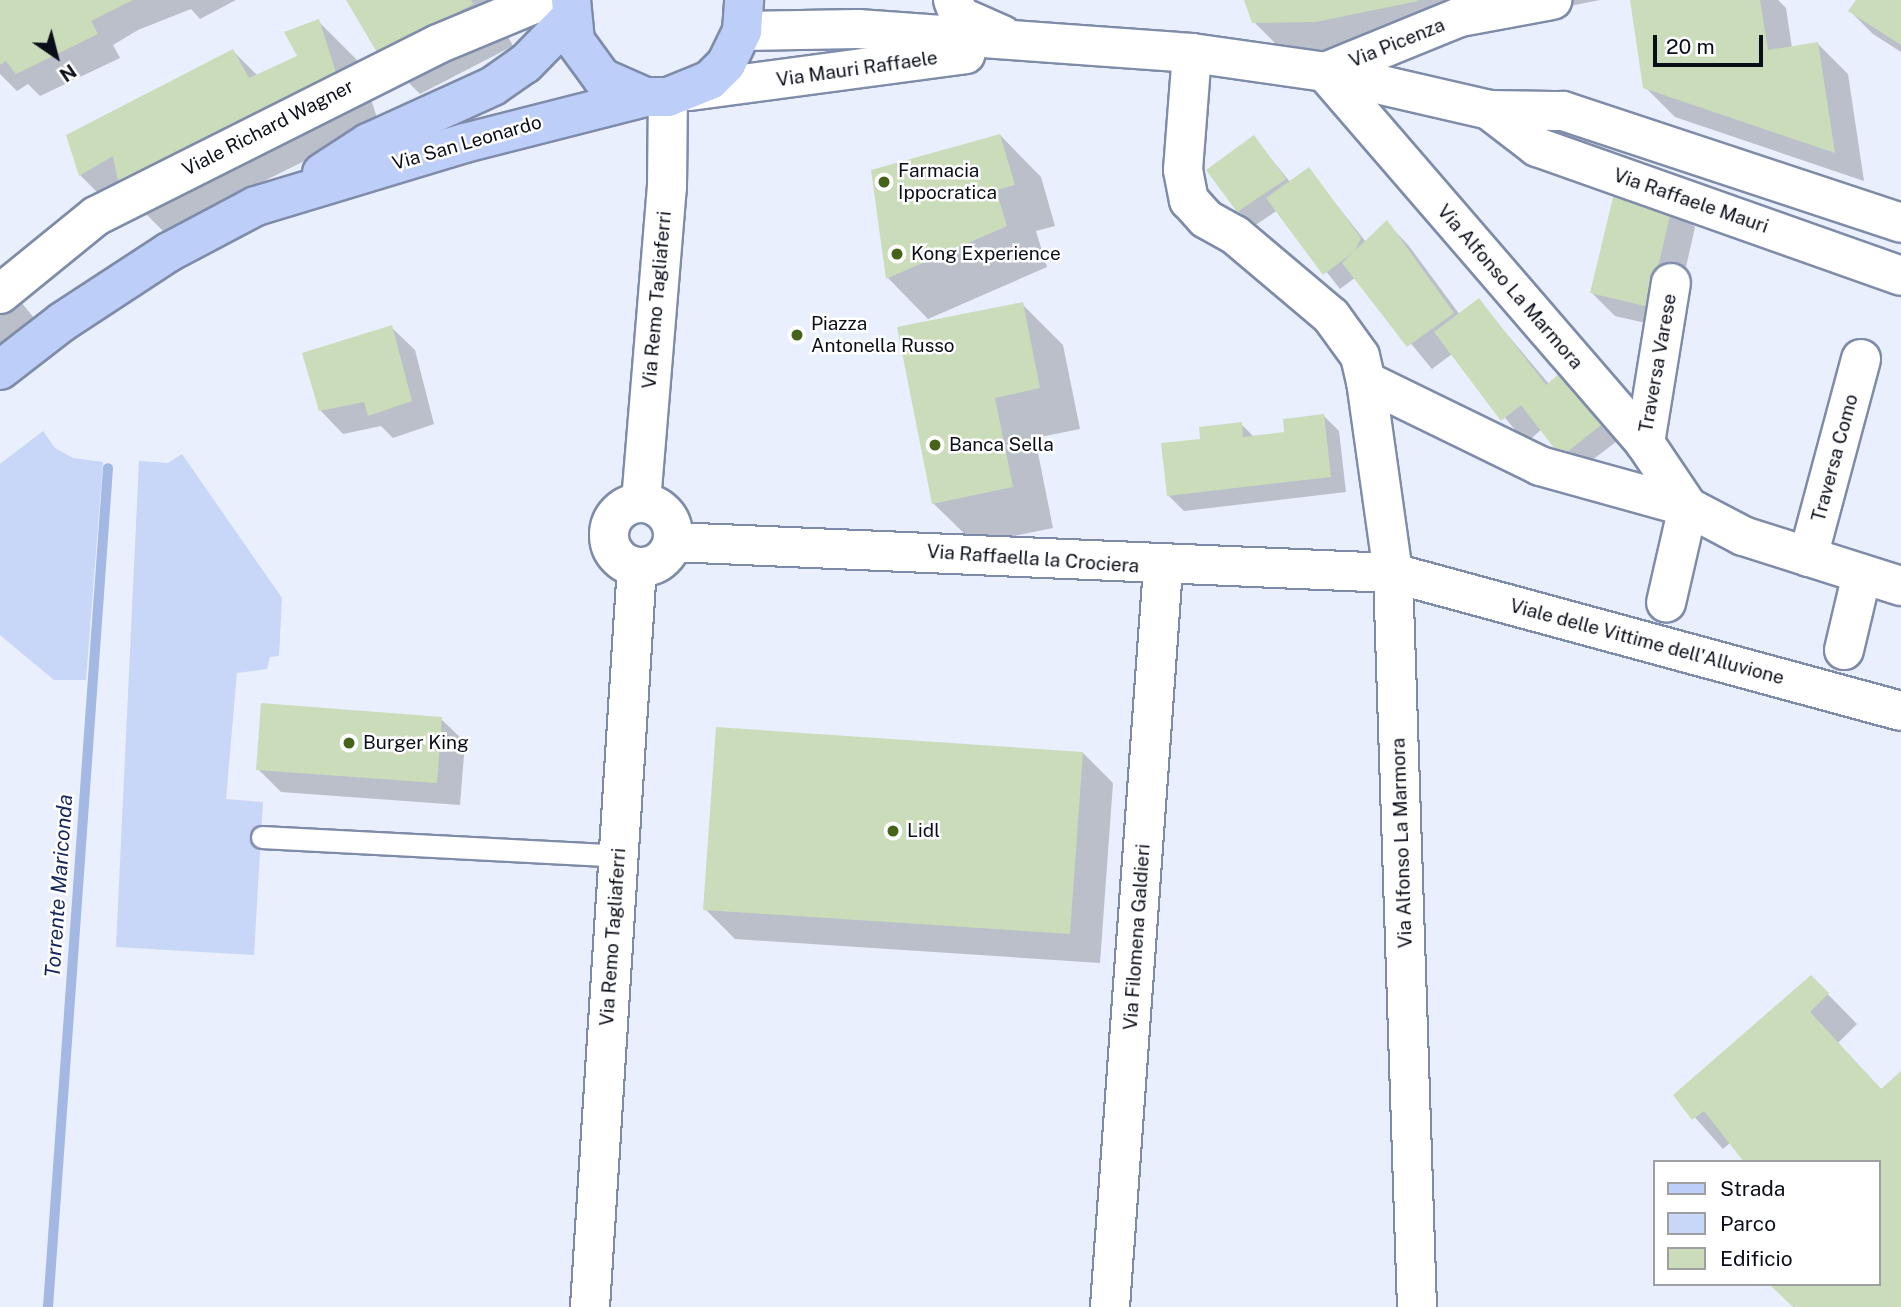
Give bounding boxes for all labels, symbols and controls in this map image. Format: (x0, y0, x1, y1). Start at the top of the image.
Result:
street label: Via Picenza (1346, 13, 1448, 73)
north arrow (21, 21, 91, 91)
scale bar (1656, 21, 1766, 65)
text: 20 m (1666, 34, 1715, 59)
street label: Via Mauri Raffaele (775, 46, 939, 92)
text: N (56, 60, 80, 86)
street label: Viale Richard Wagner (178, 75, 358, 181)
street label: Via San Leonardo (390, 111, 544, 175)
place label: Farmacia Ippocratica (898, 160, 997, 204)
street label: Via Raffaele Mauri (1610, 164, 1772, 238)
marker: Farmacia Ippocratica (876, 174, 892, 190)
street label: Via Alfonso La Marmora (1432, 200, 1588, 374)
street label: Via Remo Tagliaferri (638, 210, 676, 390)
place label: Kong Experience (911, 243, 1061, 265)
marker: Kong Experience (889, 246, 905, 262)
street label: Traversa Varese (1635, 292, 1681, 434)
place label: Piazza Antonella Russo (811, 313, 955, 357)
marker: Piazza Antonella Russo (789, 327, 805, 343)
street label: Traversa Como (1807, 392, 1863, 524)
place label: Banca Sella (949, 434, 1054, 456)
marker: Banca Sella (927, 437, 943, 453)
street label: Via Raffaella la Crociera (926, 540, 1140, 578)
street label: Viale delle Vittime dell'Alluvione (1507, 594, 1787, 690)
place label: Burger King (363, 732, 469, 754)
marker: Burger King (341, 735, 357, 751)
street label: Via Alfonso La Marmora (1387, 737, 1417, 949)
water label: Torrente Mariconda (40, 793, 78, 979)
place label: Lidl (907, 820, 940, 842)
marker: Lidl (885, 823, 901, 839)
street label: Via Filomena Galdieri (1119, 843, 1155, 1031)
street label: Via Remo Tagliaferri (595, 847, 631, 1027)
legend (1652, 1160, 1880, 1286)
text: Strada (1720, 1176, 1785, 1201)
text: Parco (1720, 1211, 1776, 1236)
text: Edificio (1720, 1246, 1793, 1271)

